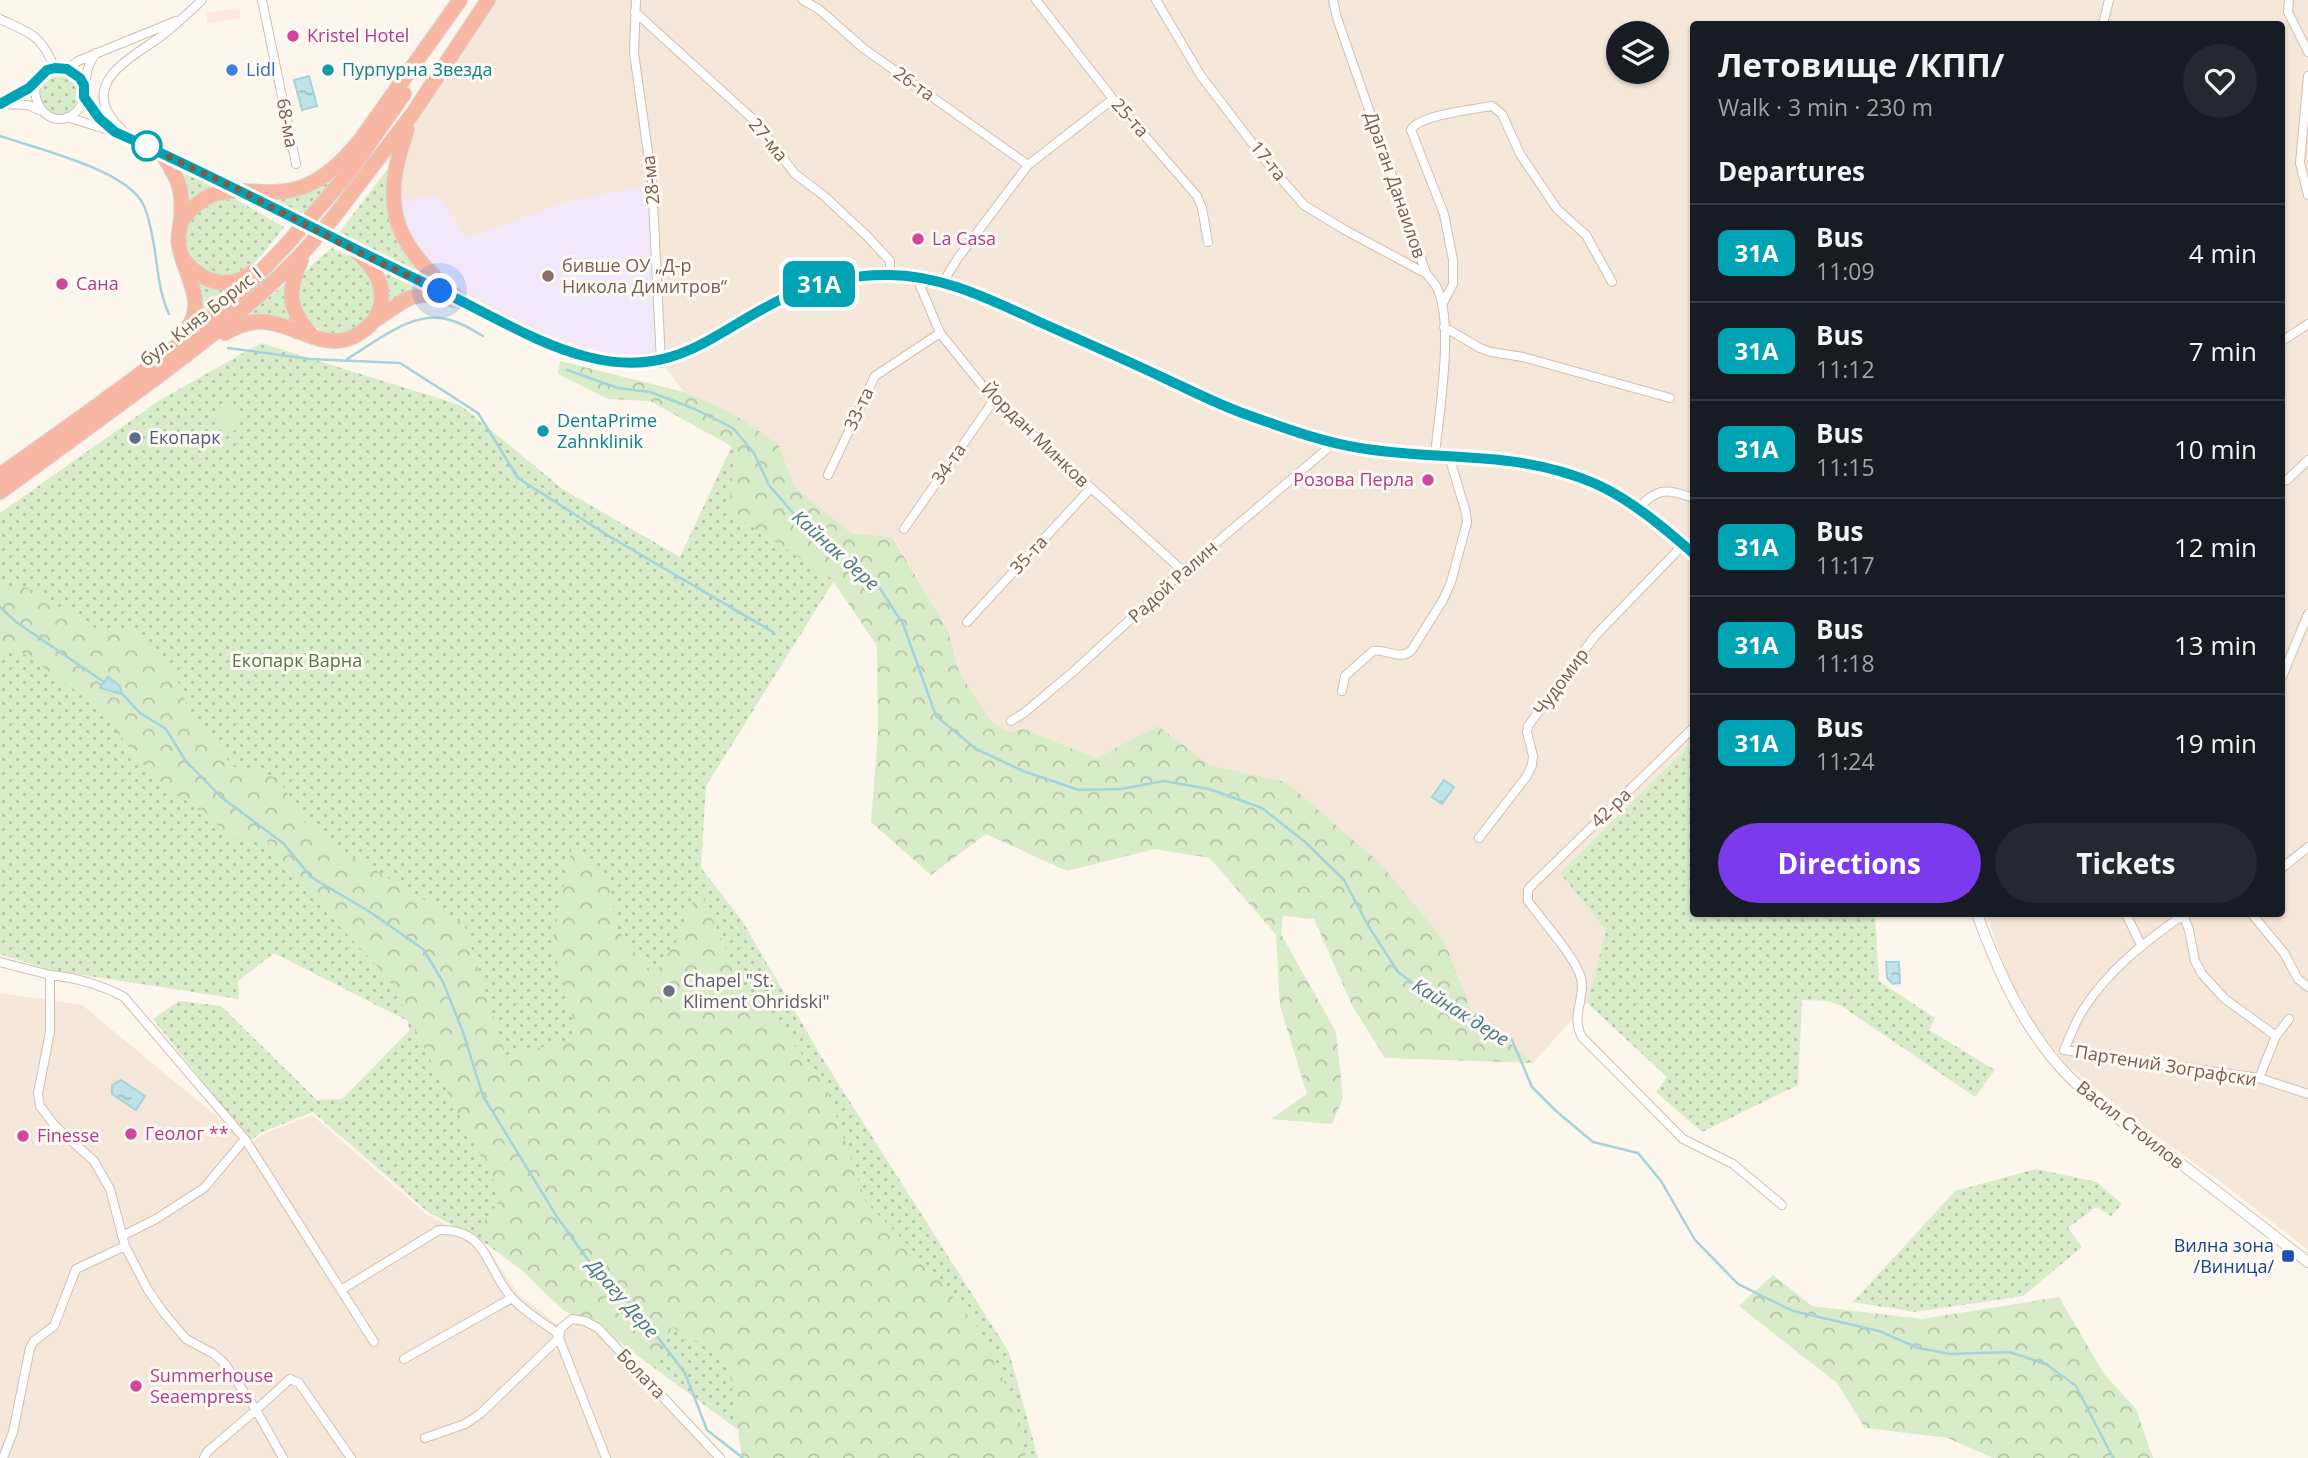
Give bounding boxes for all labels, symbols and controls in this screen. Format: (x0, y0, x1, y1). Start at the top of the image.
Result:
map controls (1606, 21, 1669, 84)
button: layers (1606, 21, 1669, 84)
place label: Kristel Hotel (307, 23, 409, 47)
marker: Kristel Hotel (285, 28, 301, 44)
text: Летовище /КПП/ (1718, 42, 2004, 87)
button: heart (2183, 44, 2257, 118)
place label: Lidl (246, 57, 276, 81)
place label: Пурпурна Звезда (342, 57, 492, 81)
street label: 26-та (889, 60, 940, 106)
marker: Lidl (224, 62, 240, 78)
marker: Пурпурна Звезда (320, 62, 336, 78)
text: Walk · 3 min · 230 m (1718, 91, 1933, 123)
street label: 25-та (1107, 93, 1155, 142)
street label: 68-ма (271, 96, 304, 149)
street label: Драган Данаилов (1360, 108, 1432, 261)
street label: 27-ма (744, 113, 794, 166)
unlabelled marker (132, 131, 162, 161)
street label: 17-та (1245, 135, 1292, 185)
text: Departures (1718, 153, 1865, 189)
street label: 28-ма (635, 154, 665, 206)
text: Bus (1816, 219, 1863, 255)
place label: La Casa (932, 226, 996, 250)
marker: La Casa (910, 231, 926, 247)
text: 4 min (2189, 235, 2257, 271)
text: 31А (1734, 236, 1779, 269)
place label: бивше ОУ „Д-р Никола Димитров“ (562, 253, 728, 298)
text: 11:09 (1816, 255, 1875, 287)
street label: бул. Княз Борис I (135, 261, 266, 371)
line badge: 31А (779, 261, 859, 307)
text: 31А (797, 267, 841, 300)
marker: бивше ОУ „Д-р Никола Димитров“ (540, 268, 556, 284)
place label: Сана (76, 271, 119, 295)
your location (422, 273, 457, 308)
marker: Сана (54, 276, 70, 292)
text: Bus (1816, 317, 1863, 353)
text: 7 min (2189, 333, 2257, 369)
text: 31А (1734, 334, 1779, 367)
text: 11:12 (1816, 353, 1875, 385)
street label: Йордан Минков (976, 377, 1095, 492)
street label: 33-та (838, 383, 878, 434)
place label: DentaPrime Zahnklinik (557, 408, 657, 453)
text: Bus (1816, 415, 1863, 451)
marker: DentaPrime Zahnklinik (535, 423, 551, 439)
place label: Екопарк (149, 425, 221, 449)
marker: Екопарк (127, 430, 143, 446)
text: 10 min (2174, 431, 2257, 467)
text: 31А (1734, 432, 1779, 465)
street label: 34-та (925, 438, 971, 489)
text: 11:15 (1816, 451, 1875, 483)
place label: Розова Перла (1293, 467, 1414, 491)
marker: Розова Перла (1420, 472, 1436, 488)
water label: Кайнак дере (787, 504, 885, 596)
text: Bus (1816, 513, 1863, 549)
text: 12 min (2174, 529, 2257, 565)
street label: 35-та (1004, 530, 1052, 579)
text: 31А (1734, 530, 1779, 563)
street label: Радой Ралин (1123, 535, 1222, 628)
text: 11:17 (1816, 549, 1875, 581)
text: Bus (1816, 611, 1863, 647)
text: 13 min (2174, 627, 2257, 663)
text: 31А (1734, 628, 1779, 661)
street label: Чудомир (1527, 643, 1593, 720)
text: 11:18 (1816, 647, 1875, 679)
park label: Екопарк Варна (232, 648, 362, 672)
text: Bus (1816, 709, 1863, 745)
text: 19 min (2174, 725, 2257, 761)
text: 31А (1734, 726, 1779, 759)
text: 11:24 (1816, 745, 1875, 777)
street label: 42-ра (1585, 782, 1636, 832)
button: Directions (1718, 823, 1981, 903)
button: Tickets (1995, 823, 2257, 903)
place label: Chapel "St. Kliment Ohridski" (683, 968, 830, 1013)
water label: Кайнак дере (1408, 972, 1514, 1052)
marker: Chapel "St. Kliment Ohridski" (661, 983, 677, 999)
street label: Партений Зографски (2073, 1039, 2259, 1091)
street label: Васил Стоилов (2072, 1075, 2189, 1174)
place label: Геолог ** (145, 1121, 229, 1145)
place label: Finesse (37, 1123, 99, 1147)
marker: Геолог ** (123, 1126, 139, 1142)
marker: Finesse (15, 1128, 31, 1144)
place label: Вилна зона /Виница/ (2174, 1233, 2274, 1278)
marker: Вилна зона /Виница/ (2280, 1248, 2296, 1264)
water label: Драгу Дере (580, 1251, 665, 1343)
street label: Болата (612, 1343, 671, 1403)
place label: Summerhouse Seaempress (150, 1363, 273, 1408)
marker: Summerhouse Seaempress (128, 1378, 144, 1394)

